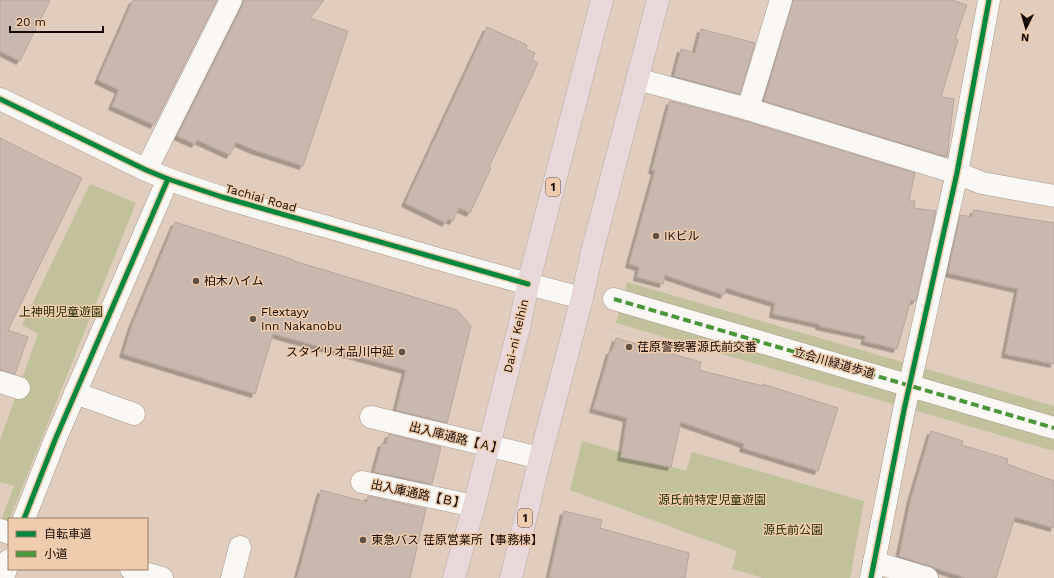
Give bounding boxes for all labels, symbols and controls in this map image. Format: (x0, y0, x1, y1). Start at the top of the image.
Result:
scale bar (10, 8, 103, 34)
north arrow (1006, 8, 1046, 48)
text: 20 m (16, 15, 46, 29)
text: N (1021, 31, 1030, 44)
road number: 1 (546, 178, 560, 196)
street label: Tachiai Road (224, 181, 298, 215)
place label: IKビル (664, 229, 699, 243)
marker: IKビル (651, 231, 661, 241)
place label: 柏木ハイム (204, 274, 264, 288)
marker: 柏木ハイム (191, 276, 201, 286)
street label: Dai-ni Keihin (501, 298, 531, 374)
park label: 上神明児童遊園 (19, 305, 103, 319)
place label: Flextayy Inn Nakanobu (261, 305, 342, 333)
marker: Flextayy Inn Nakanobu (248, 314, 258, 324)
place label: 荏原警察署源氏前交番 (637, 340, 757, 354)
marker: 荏原警察署源氏前交番 (624, 342, 634, 352)
place label: スタイリオ品川中延 (286, 345, 394, 359)
street label: 立会川緑道歩道 (792, 345, 876, 381)
marker: スタイリオ品川中延 (397, 347, 407, 357)
street label: 出入庫通路【Ａ】 (408, 420, 504, 456)
street label: 出入庫通路【Ｂ】 (370, 477, 466, 511)
park label: 源氏前特定児童遊園 (658, 493, 766, 507)
road number: 1 (518, 509, 532, 527)
legend (8, 518, 148, 570)
park label: 源氏前公園 (763, 523, 823, 537)
text: 自転車道 (44, 527, 92, 541)
place label: 東急バス 荏原営業所【事務棟】 (371, 533, 543, 547)
marker: 東急バス 荏原営業所【事務棟】 (358, 535, 368, 545)
text: 小道 (44, 547, 68, 561)

